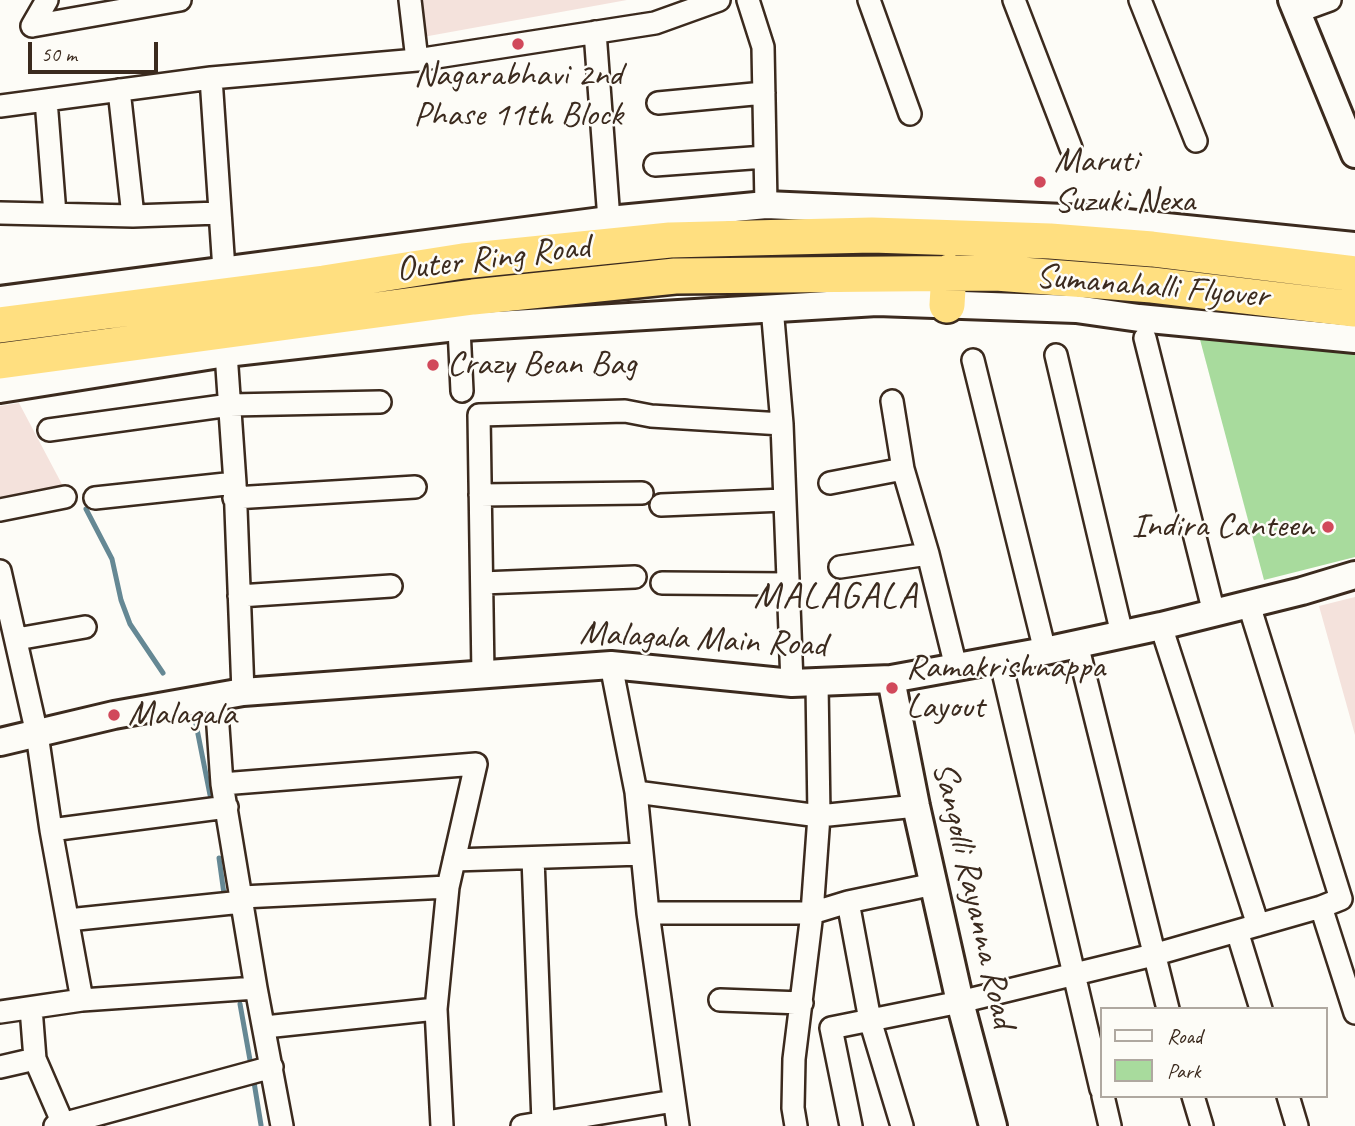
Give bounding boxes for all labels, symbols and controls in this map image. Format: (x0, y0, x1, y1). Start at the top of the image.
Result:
scale bar (32, 28, 161, 72)
marker: Nagarabhavi 2nd Phase 11th Block (510, 36, 526, 52)
text: 50 m (41, 41, 77, 67)
place label: Nagarabhavi 2nd Phase 11th Block (413, 55, 623, 137)
place label: Maruti Suzuki Nexa (1054, 141, 1195, 223)
marker: Maruti Suzuki Nexa (1032, 174, 1048, 190)
street label: Outer Ring Road (394, 226, 592, 292)
street label: Sumanahalli Flyover (1034, 256, 1270, 318)
place label: Crazy Bean Bag (447, 344, 636, 386)
marker: Crazy Bean Bag (425, 357, 441, 373)
place label: Indira Canteen (1132, 506, 1314, 548)
marker: Indira Canteen (1320, 519, 1336, 535)
district label: MALAGALA (754, 575, 918, 619)
street label: Malagala Main Road (579, 613, 827, 667)
place label: Ramakrishnappa Layout (906, 647, 1105, 729)
marker: Ramakrishnappa Layout (884, 680, 900, 696)
place label: Malagala (128, 694, 236, 736)
marker: Malagala (106, 707, 122, 723)
street label: Sangolli Rayanna Road (922, 758, 1024, 1032)
legend (1100, 1007, 1327, 1098)
text: Road (1167, 1023, 1202, 1049)
text: Park (1167, 1058, 1200, 1084)

